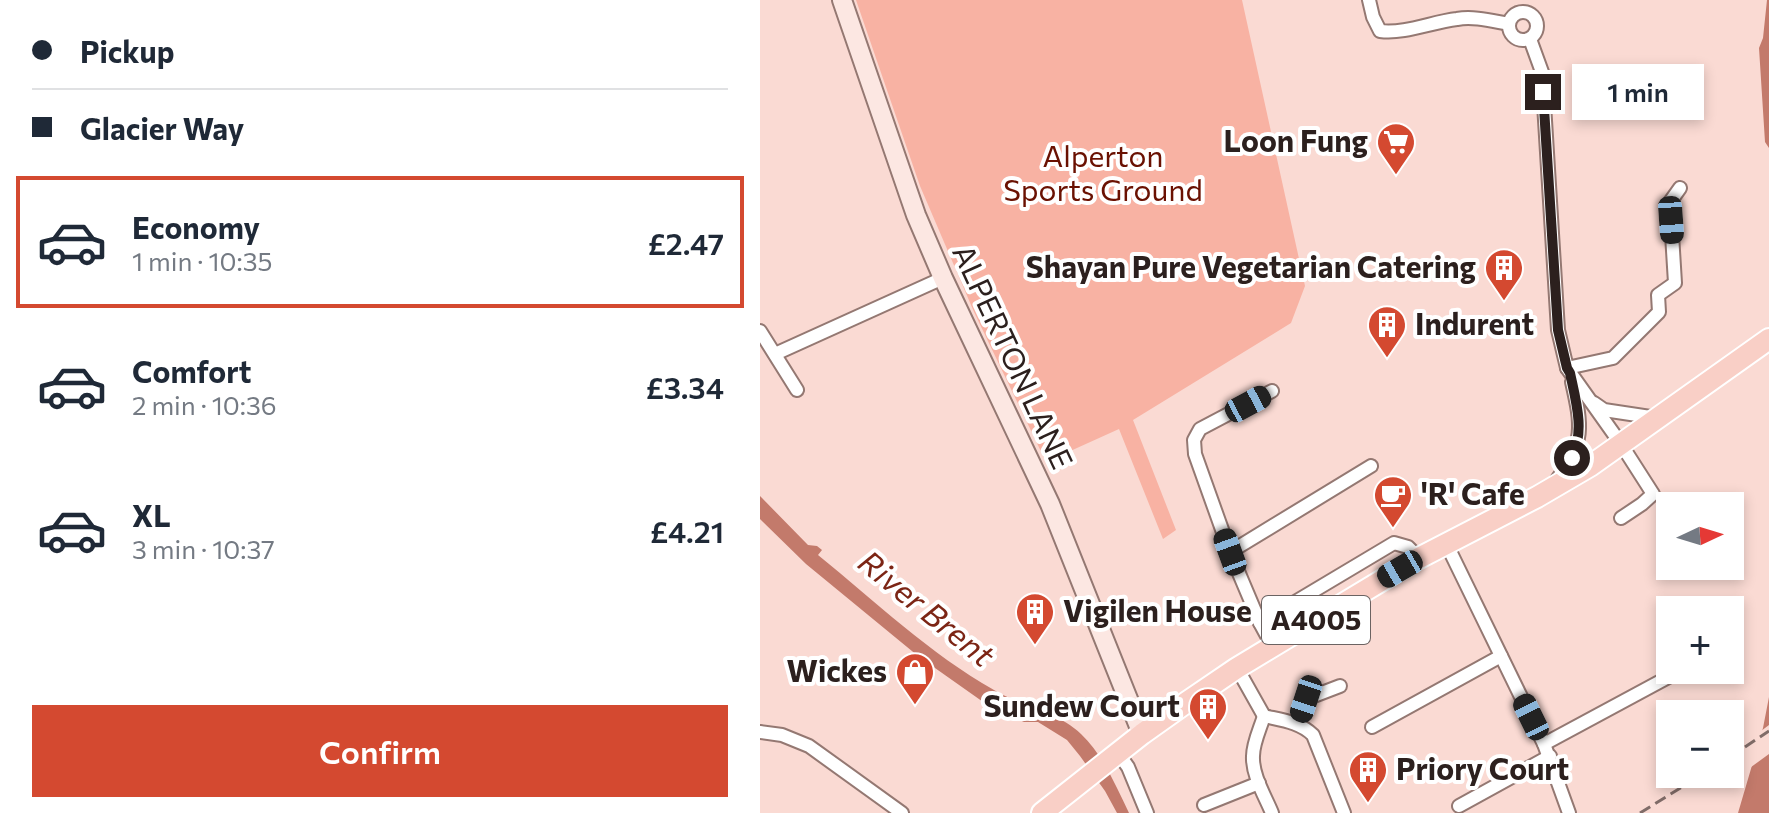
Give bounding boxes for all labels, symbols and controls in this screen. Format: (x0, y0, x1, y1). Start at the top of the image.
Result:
text: Pickup (80, 32, 174, 69)
callout: 1 min (1571, 64, 1703, 120)
route end (1525, 74, 1561, 110)
text: 1 min (1607, 76, 1669, 107)
text: Glacier Way (80, 109, 244, 146)
place label: Loon Fung (1224, 121, 1368, 158)
supermarket icon: Loon Fung (1375, 121, 1417, 176)
park label: Alperton Sports Ground (1003, 136, 1203, 207)
car (1657, 195, 1685, 245)
icon: car (36, 206, 108, 278)
text: Economy (132, 208, 260, 245)
text: £2.47 (648, 224, 724, 261)
street label: ALPERTON LANE (946, 238, 1082, 474)
text: 1 min · 10:35 (132, 245, 272, 276)
place label: Shayan Pure Vegetarian Catering (1026, 247, 1476, 284)
building icon: Shayan Pure Vegetarian Catering (1483, 247, 1525, 302)
building icon: Indurent (1366, 304, 1408, 359)
place label: Indurent (1415, 304, 1534, 341)
icon: car (36, 350, 108, 422)
text: Comfort (132, 352, 251, 389)
text: £3.34 (646, 368, 724, 405)
car (1221, 382, 1275, 426)
text: 2 min · 10:36 (132, 389, 277, 420)
route start (1554, 440, 1590, 476)
cafe icon: 'R' Cafe (1372, 474, 1414, 529)
place label: 'R' Cafe (1421, 474, 1525, 511)
north arrow (1656, 492, 1744, 580)
map controls (1656, 492, 1744, 788)
icon: car (36, 494, 108, 566)
text: XL (132, 496, 171, 533)
text: £4.21 (650, 512, 724, 549)
car (1211, 525, 1249, 579)
text: 3 min · 10:37 (132, 533, 275, 564)
water label: River Brent (851, 541, 1004, 675)
car (1373, 547, 1427, 591)
building icon: Vigilen House (1014, 591, 1056, 646)
place label: Vigilen House (1063, 591, 1252, 628)
road number: A4005 (1262, 596, 1370, 644)
button: + (1656, 596, 1744, 684)
place label: Wickes (786, 651, 887, 688)
shop icon: Wickes (894, 651, 936, 706)
car (1287, 672, 1325, 726)
place label: Sundew Court (983, 686, 1180, 723)
building icon: Sundew Court (1187, 686, 1229, 741)
car (1510, 690, 1552, 744)
button: − (1656, 700, 1744, 788)
button: Confirm (32, 705, 728, 797)
building icon: Priory Court (1347, 749, 1389, 804)
place label: Priory Court (1396, 749, 1569, 786)

